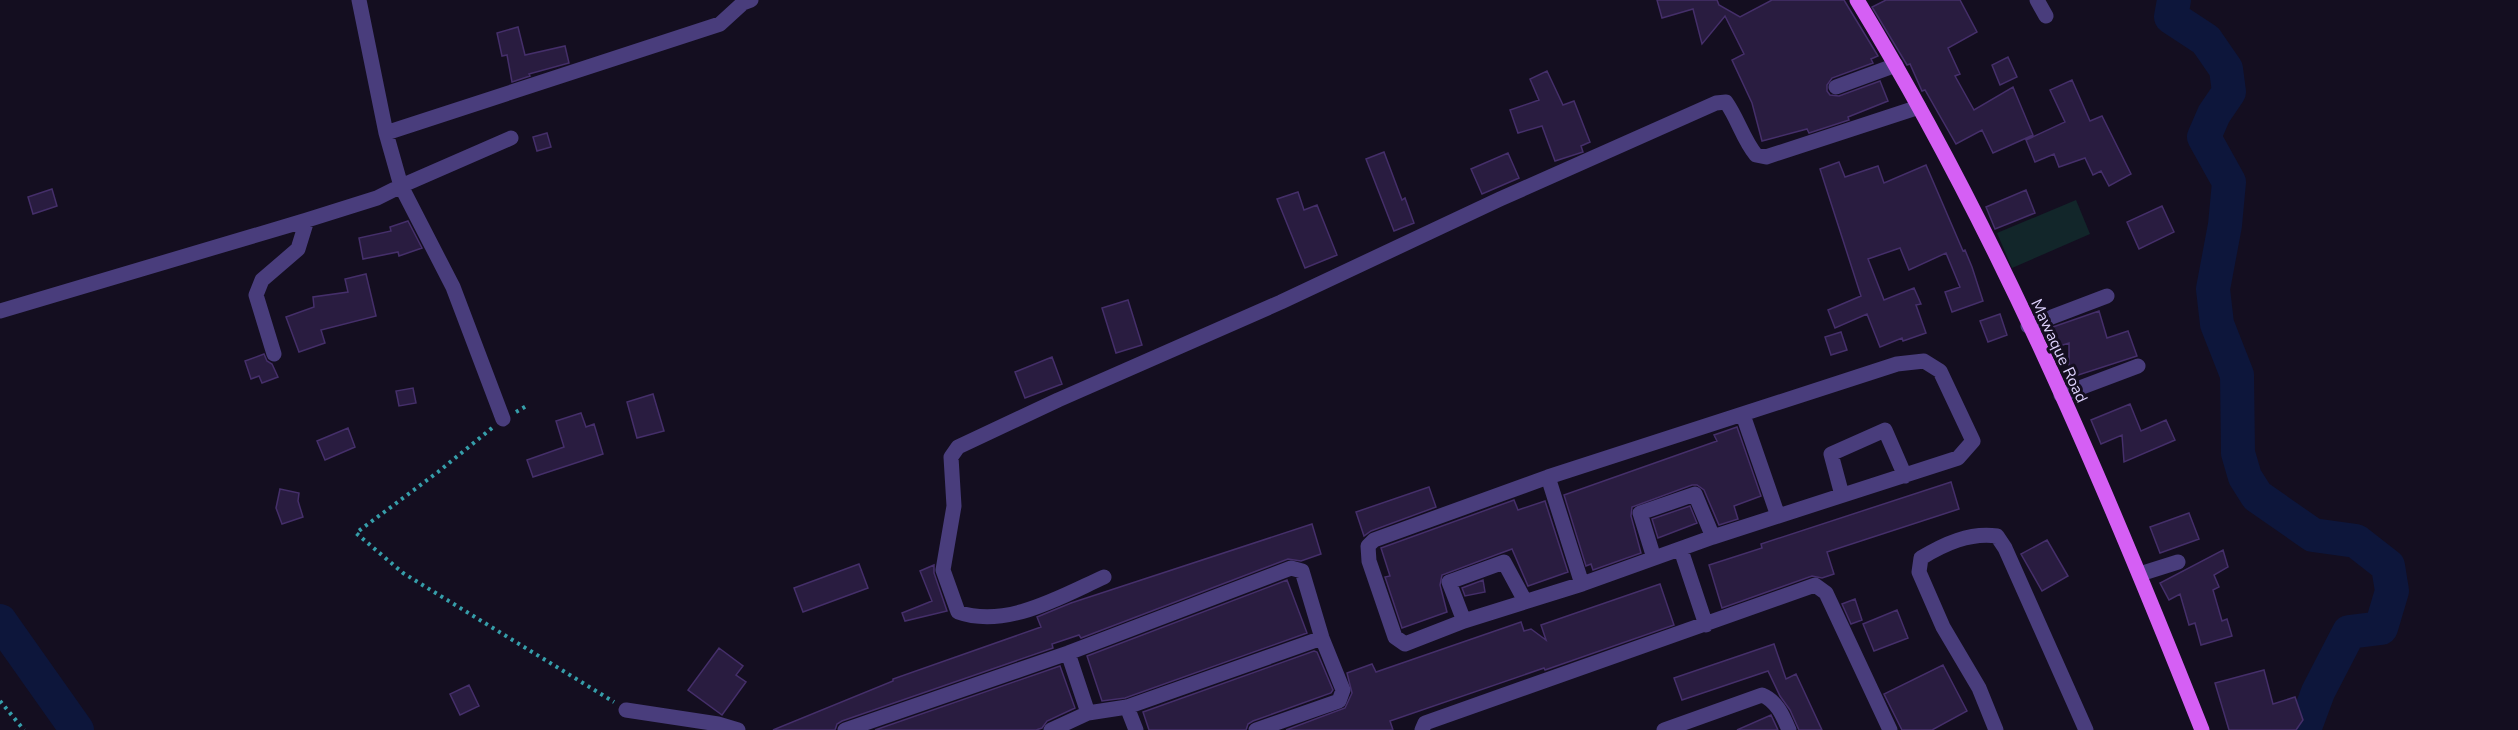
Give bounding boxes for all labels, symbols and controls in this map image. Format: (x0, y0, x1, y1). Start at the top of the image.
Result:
street label: Mawaque Road (2025, 296, 2093, 406)

